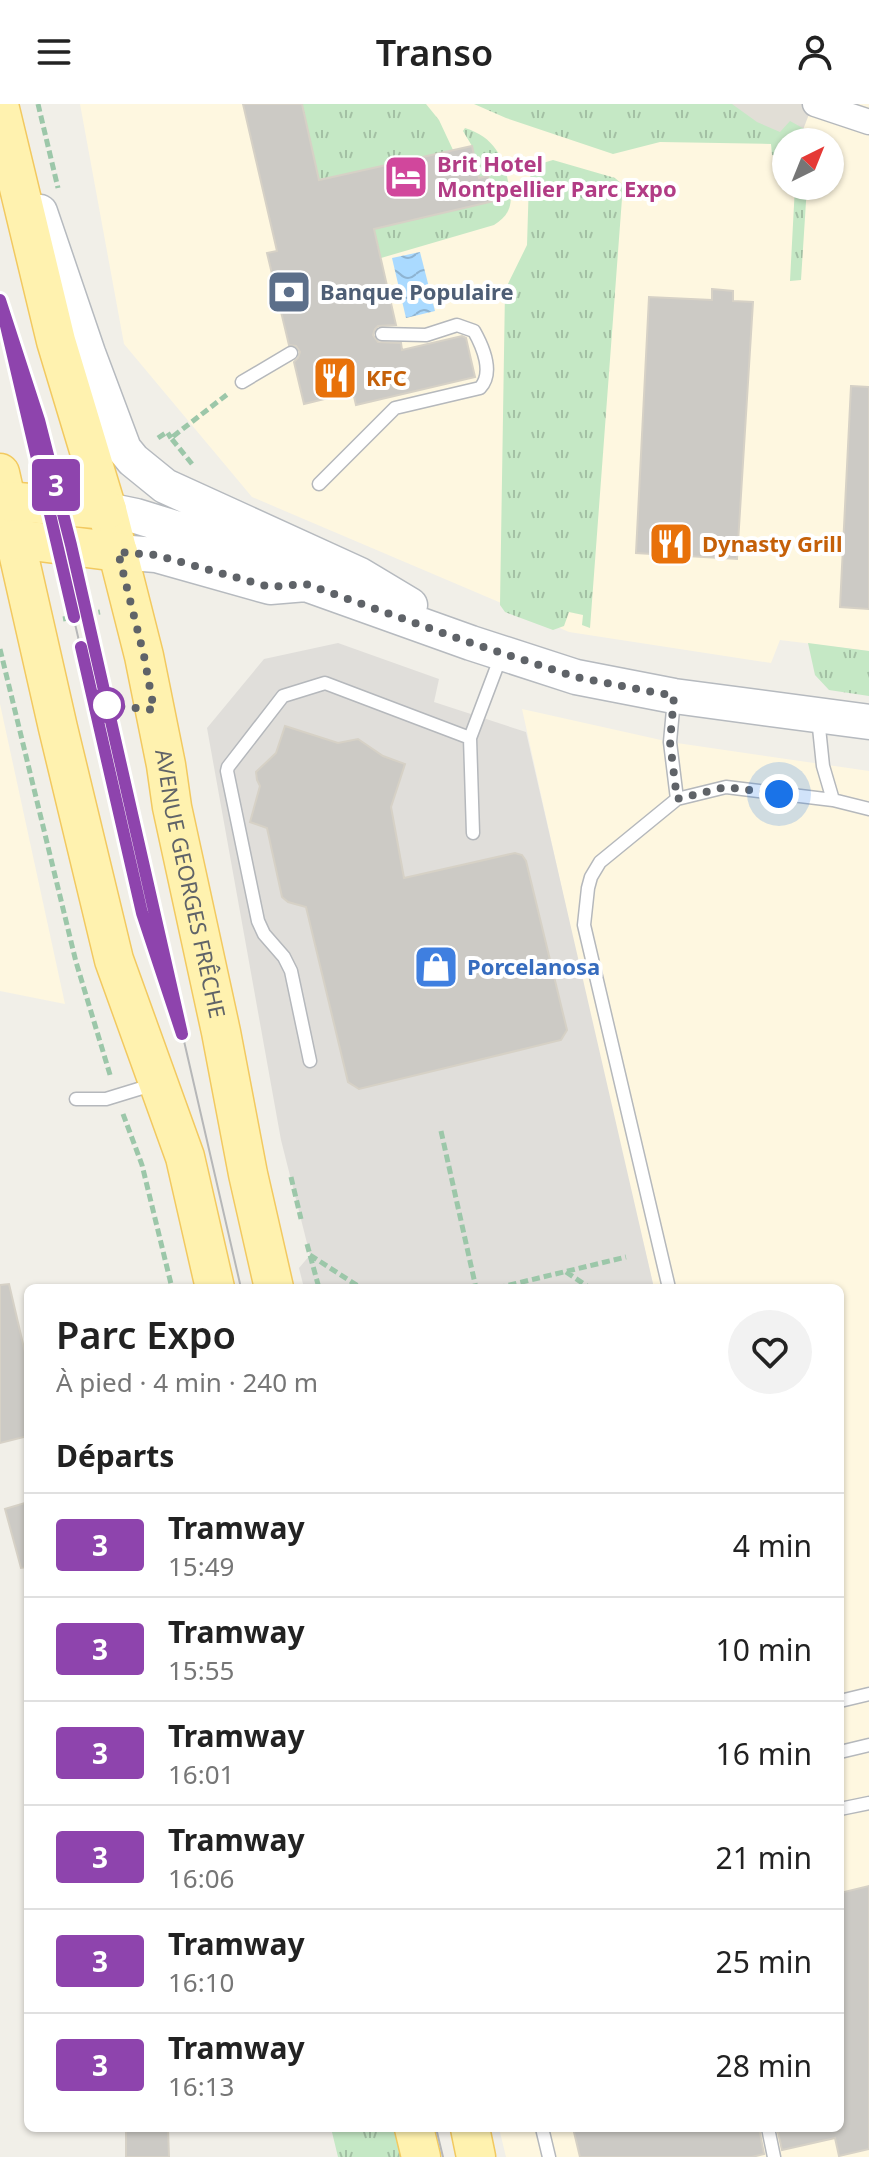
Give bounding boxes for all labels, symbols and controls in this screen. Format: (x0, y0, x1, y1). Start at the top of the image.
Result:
text: Transo (376, 28, 493, 77)
icon: menu (32, 30, 76, 74)
icon: person (793, 30, 837, 74)
north arrow (772, 128, 844, 200)
map controls (772, 128, 844, 200)
place label: Brit Hotel Montpellier Parc Expo (437, 148, 677, 203)
hotel icon: Brit Hotel Montpellier Parc Expo (382, 153, 430, 201)
bank icon: Banque Populaire (265, 268, 313, 316)
place label: Banque Populaire (320, 276, 514, 306)
restaurant icon: KFC (311, 354, 359, 402)
place label: KFC (366, 362, 407, 392)
line badge: 3 (30, 459, 82, 511)
text: 3 (48, 466, 64, 504)
restaurant icon: Dynasty Grill (647, 520, 695, 568)
place label: Dynasty Grill (702, 528, 842, 558)
unlabelled marker (90, 688, 124, 722)
street label: AVENUE GEORGES FRÊCHE (149, 746, 234, 1021)
your location (759, 774, 799, 814)
shop icon: Porcelanosa (412, 943, 460, 991)
place label: Porcelanosa (467, 951, 600, 981)
text: Parc Expo (56, 1308, 236, 1360)
button: heart (728, 1310, 812, 1394)
text: À pied · 4 min · 240 m (56, 1364, 318, 1400)
text: Départs (56, 1435, 174, 1476)
text: Tramway (168, 1507, 305, 1548)
text: 4 min (733, 1525, 812, 1566)
text: 3 (92, 1526, 108, 1564)
text: 15:49 (168, 1548, 234, 1584)
text: Tramway (168, 1611, 305, 1652)
text: 10 min (716, 1629, 812, 1670)
text: 3 (92, 1630, 108, 1668)
text: 15:55 (168, 1652, 234, 1688)
text: Tramway (168, 1715, 305, 1756)
text: 16 min (716, 1733, 812, 1774)
text: 3 (92, 1734, 108, 1772)
text: 16:01 (168, 1756, 234, 1792)
text: Tramway (168, 1819, 305, 1860)
text: 21 min (716, 1837, 812, 1878)
text: 3 (92, 1838, 108, 1876)
text: 16:06 (168, 1860, 234, 1896)
text: Tramway (168, 1923, 305, 1964)
text: 25 min (716, 1941, 812, 1982)
text: 3 (92, 1942, 108, 1980)
text: 16:10 (168, 1964, 234, 2000)
text: Tramway (168, 2027, 305, 2068)
text: 28 min (716, 2045, 812, 2086)
text: 3 (92, 2046, 108, 2084)
text: 16:13 (168, 2068, 234, 2104)

